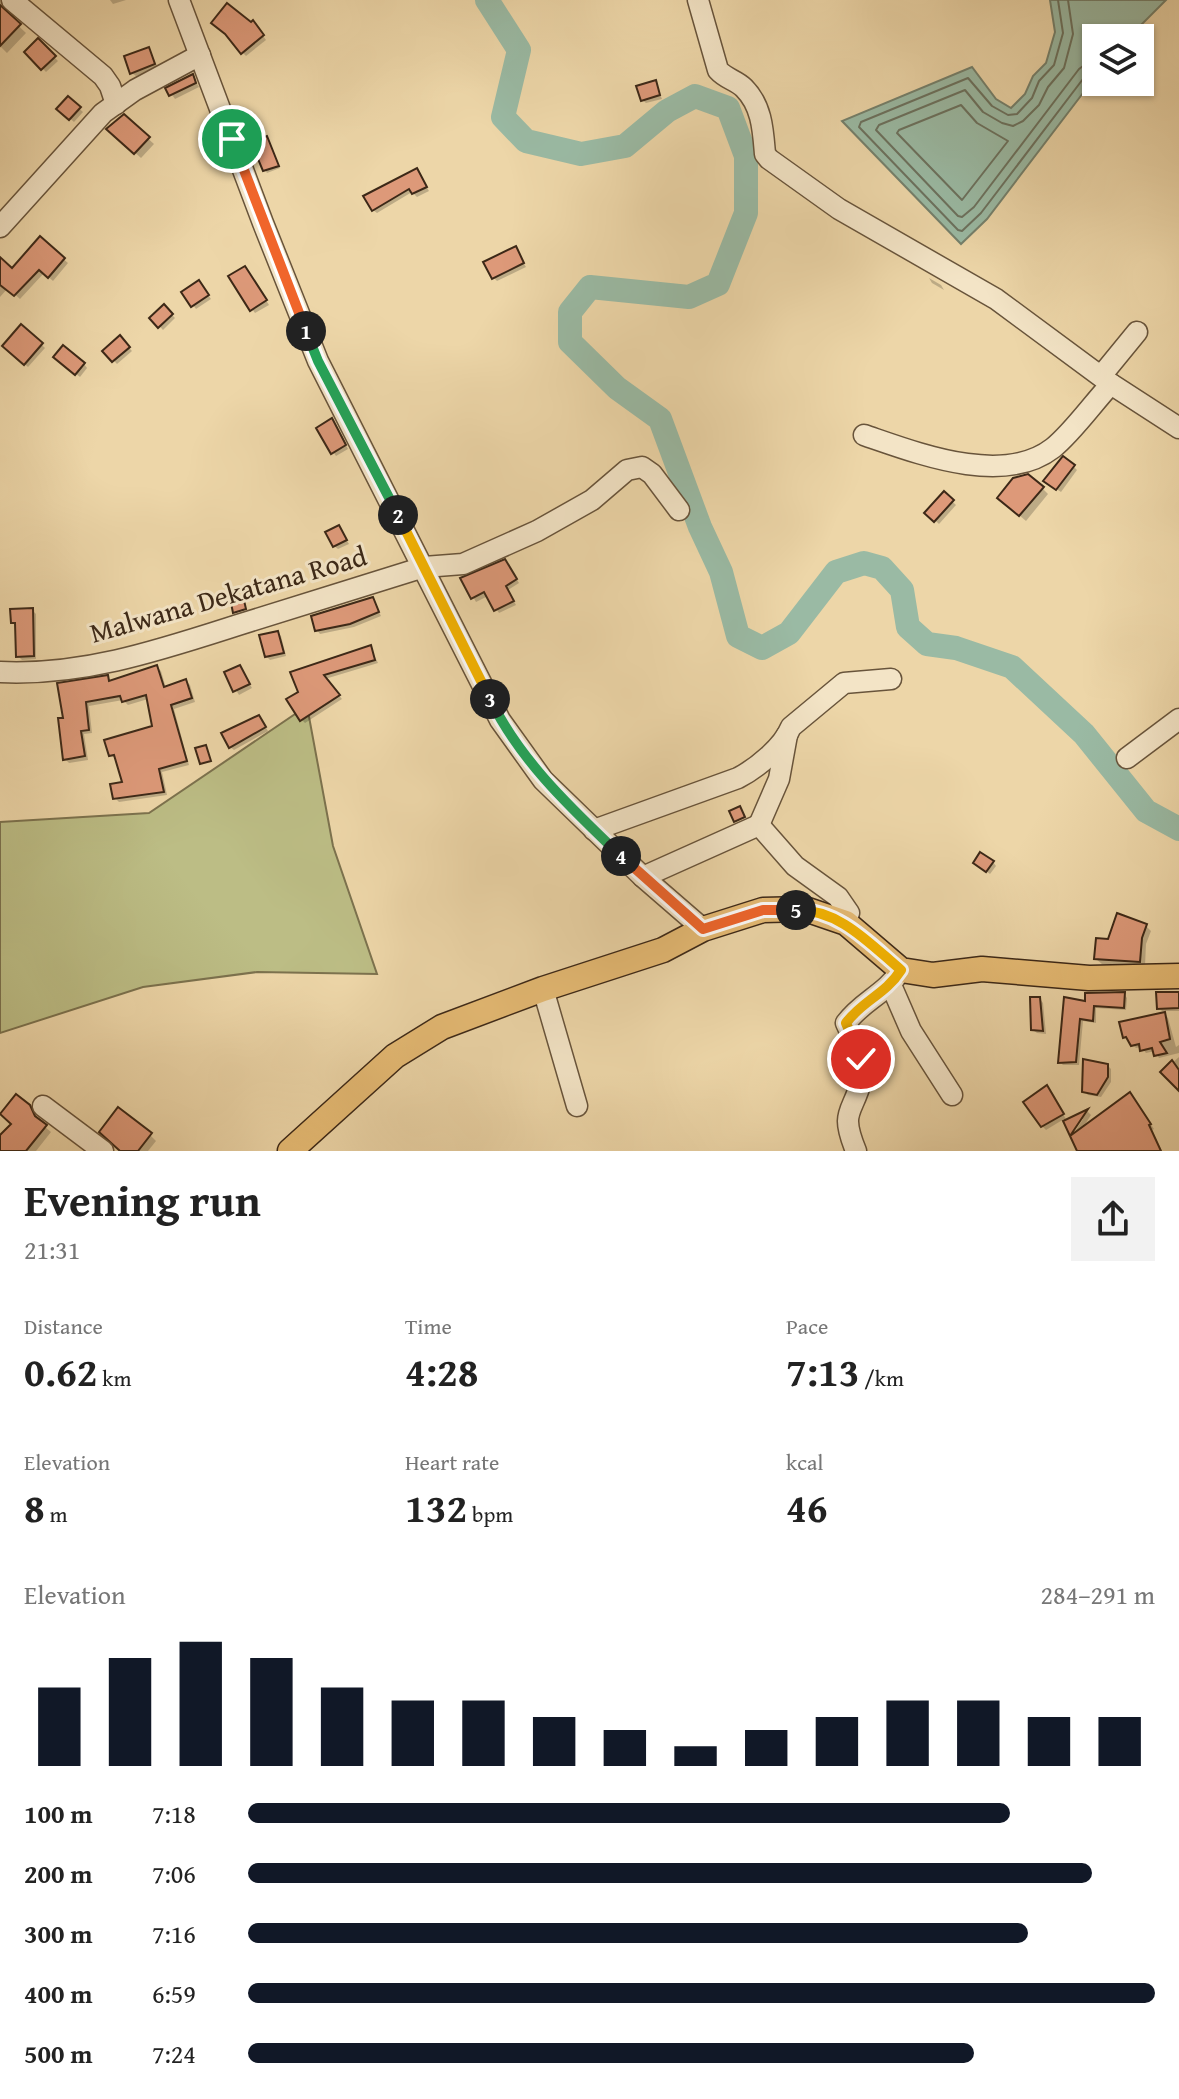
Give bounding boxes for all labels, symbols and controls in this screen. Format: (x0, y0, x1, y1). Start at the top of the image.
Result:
map controls (1082, 24, 1154, 96)
button: layers (1082, 24, 1154, 96)
pin (198, 105, 266, 173)
icon: arrive (210, 117, 254, 161)
pin: 1 (286, 311, 326, 351)
text: 1 (300, 315, 312, 347)
pin: 2 (378, 495, 418, 535)
text: 2 (392, 499, 404, 531)
street label: Malwana Dekatana Road (85, 534, 371, 653)
pin: 3 (470, 679, 510, 719)
text: 3 (484, 683, 496, 715)
pin: 4 (601, 836, 641, 876)
text: 4 (615, 840, 627, 872)
pin: 5 (776, 890, 816, 930)
text: 5 (790, 894, 802, 926)
pin (827, 1025, 895, 1093)
icon: check (839, 1037, 883, 1081)
text: Evening run (24, 1168, 261, 1232)
button: share (1071, 1177, 1155, 1261)
text: 21:31 (24, 1230, 80, 1269)
text: Distance (24, 1310, 103, 1342)
text: Time (405, 1310, 452, 1342)
text: Pace (786, 1310, 828, 1342)
text: 0.62 (24, 1342, 97, 1401)
text: 4:28 (405, 1342, 478, 1401)
text: 7:13 (786, 1342, 859, 1401)
text: km (97, 1362, 131, 1394)
text: /km (859, 1362, 904, 1394)
text: Elevation (24, 1446, 110, 1478)
text: Heart rate (405, 1446, 499, 1478)
text: kcal (786, 1446, 824, 1478)
text: 8 (24, 1478, 45, 1537)
text: 132 (405, 1478, 467, 1537)
text: 46 (786, 1478, 827, 1537)
text: m (45, 1498, 68, 1530)
text: bpm (467, 1498, 513, 1530)
text: Elevation (24, 1575, 126, 1614)
text: 284–291 m (1041, 1575, 1155, 1614)
text: 100 m (24, 1794, 92, 1833)
text: 7:18 (152, 1794, 196, 1833)
text: 200 m (24, 1854, 92, 1893)
text: 7:06 (152, 1854, 196, 1893)
text: 300 m (24, 1914, 92, 1953)
text: 7:16 (152, 1914, 196, 1953)
text: 400 m (24, 1974, 92, 2013)
text: 6:59 (152, 1974, 196, 2013)
text: 500 m (24, 2034, 92, 2073)
text: 7:24 (152, 2034, 196, 2073)

